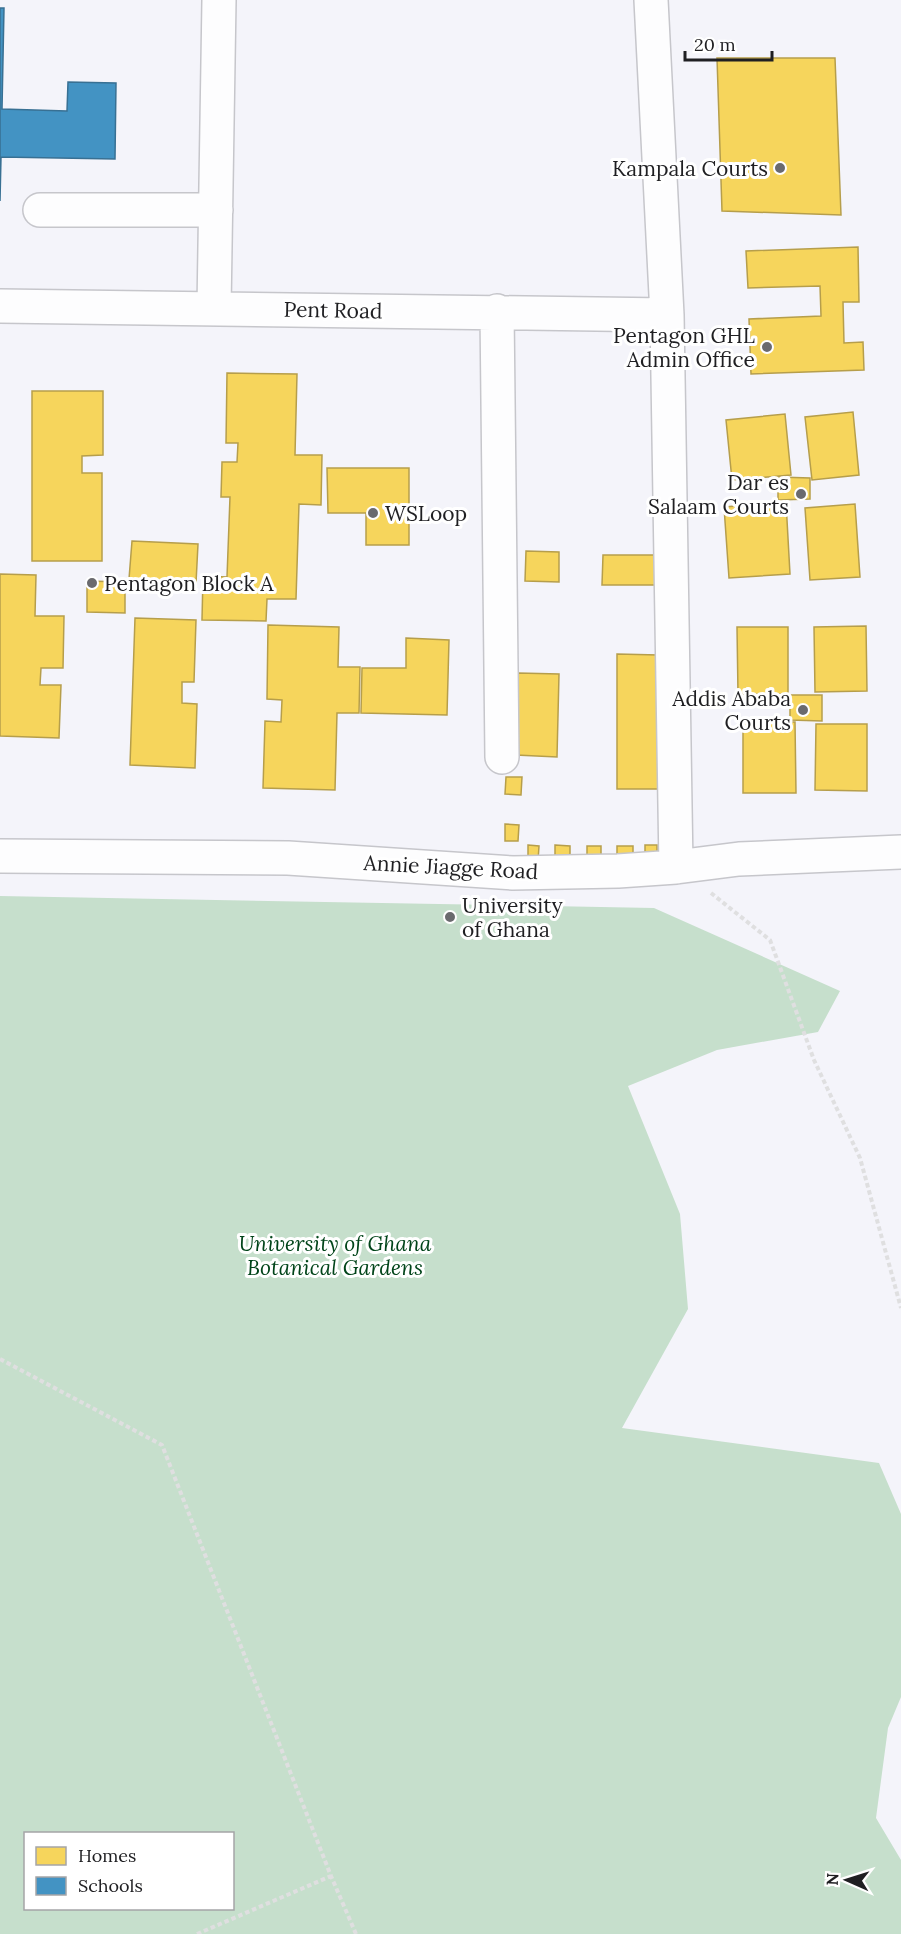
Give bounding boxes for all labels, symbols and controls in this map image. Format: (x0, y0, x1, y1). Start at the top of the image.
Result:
scale bar (685, 24, 772, 62)
text: 20 m (694, 33, 736, 56)
place label: Kampala Courts (612, 155, 768, 182)
marker: Kampala Courts (773, 161, 787, 175)
street label: Pent Road (283, 296, 383, 324)
place label: Pentagon GHL Admin Office (613, 322, 755, 373)
marker: Pentagon GHL Admin Office (760, 340, 774, 354)
place label: Dar es Salaam Courts (648, 469, 789, 520)
marker: Dar es Salaam Courts (794, 487, 808, 501)
place label: WSLoop (385, 500, 467, 527)
marker: WSLoop (366, 506, 380, 520)
place label: Pentagon Block A (104, 570, 274, 597)
marker: Pentagon Block A (85, 576, 99, 590)
place label: Addis Ababa Courts (671, 685, 791, 736)
marker: Addis Ababa Courts (796, 703, 810, 717)
street label: Annie Jiagge Road (362, 849, 539, 885)
place label: University of Ghana (462, 892, 563, 943)
marker: University of Ghana (443, 910, 457, 924)
park label: University of Ghana Botanical Gardens (239, 1230, 432, 1281)
legend (24, 1832, 234, 1910)
text: Homes (78, 1844, 136, 1867)
north arrow (817, 1850, 877, 1910)
text: N (822, 1873, 842, 1886)
text: Schools (78, 1874, 143, 1897)

